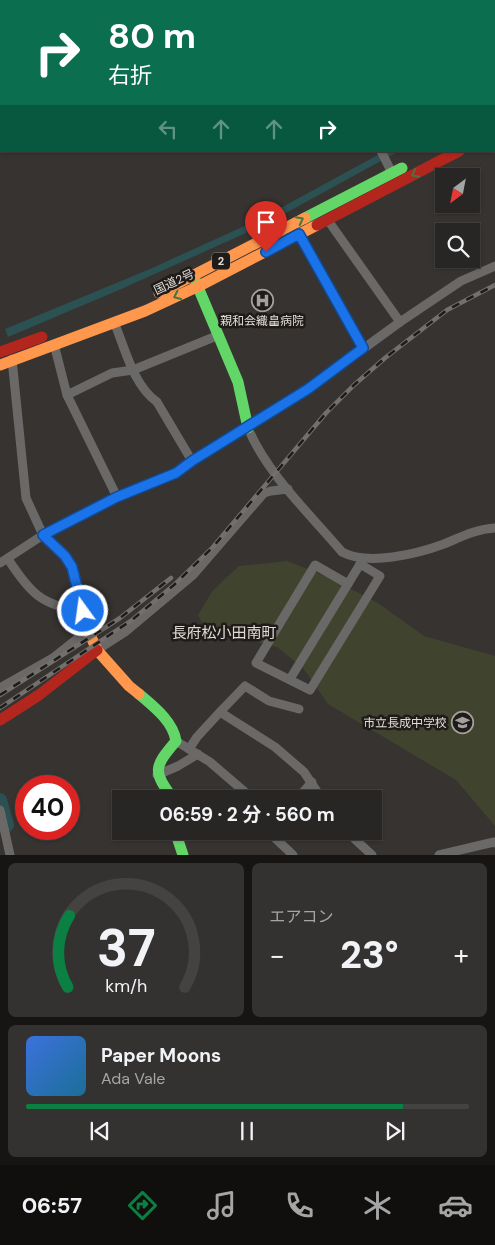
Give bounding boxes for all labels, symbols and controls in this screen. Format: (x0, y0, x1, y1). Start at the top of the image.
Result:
text: 80 m (108, 13, 196, 59)
icon: right (25, 20, 90, 85)
text: 右折 (108, 61, 152, 90)
icon: left (154, 115, 182, 143)
icon: ahead (207, 115, 235, 143)
icon: ahead (260, 115, 288, 143)
icon: right (313, 115, 341, 143)
one-way arrow (412, 168, 421, 178)
north arrow (435, 168, 480, 212)
map controls (435, 168, 480, 268)
pin (245, 201, 287, 252)
icon: arrive (252, 208, 280, 236)
one-way arrow (295, 216, 304, 226)
button: search (435, 223, 480, 268)
road number: 2 (212, 252, 230, 270)
street label: 国道2号 (151, 266, 197, 298)
hospital icon: 親和会織畠病院 (250, 288, 274, 312)
one-way arrow (174, 290, 183, 300)
place label: 親和会織畠病院 (220, 313, 304, 329)
position arrow (56, 584, 108, 636)
district label: 長府松小田南町 (171, 623, 277, 643)
school or university icon: 市立長成中学校 (451, 711, 475, 735)
place label: 市立長成中学校 (363, 715, 447, 731)
speed limit sign: 40 (15, 775, 80, 840)
text: 06:59 · 2 分 · 560 m (159, 802, 335, 827)
text: エアコン (270, 906, 334, 927)
text: 37 (96, 914, 155, 982)
text: 23° (340, 930, 399, 980)
text: − (270, 937, 285, 974)
text: + (454, 937, 469, 974)
text: km/h (105, 974, 147, 998)
text: Paper Moons (101, 1043, 221, 1068)
text: Ada Vale (101, 1068, 165, 1089)
icon: previous (86, 1117, 114, 1145)
icon: pause (233, 1117, 261, 1145)
icon: next (381, 1117, 409, 1145)
icon: directions (125, 1188, 160, 1223)
icon: music (204, 1188, 239, 1223)
icon: phone (282, 1188, 317, 1223)
icon: climate (360, 1188, 395, 1223)
icon: car (438, 1188, 473, 1223)
text: 06:57 (22, 1191, 82, 1220)

